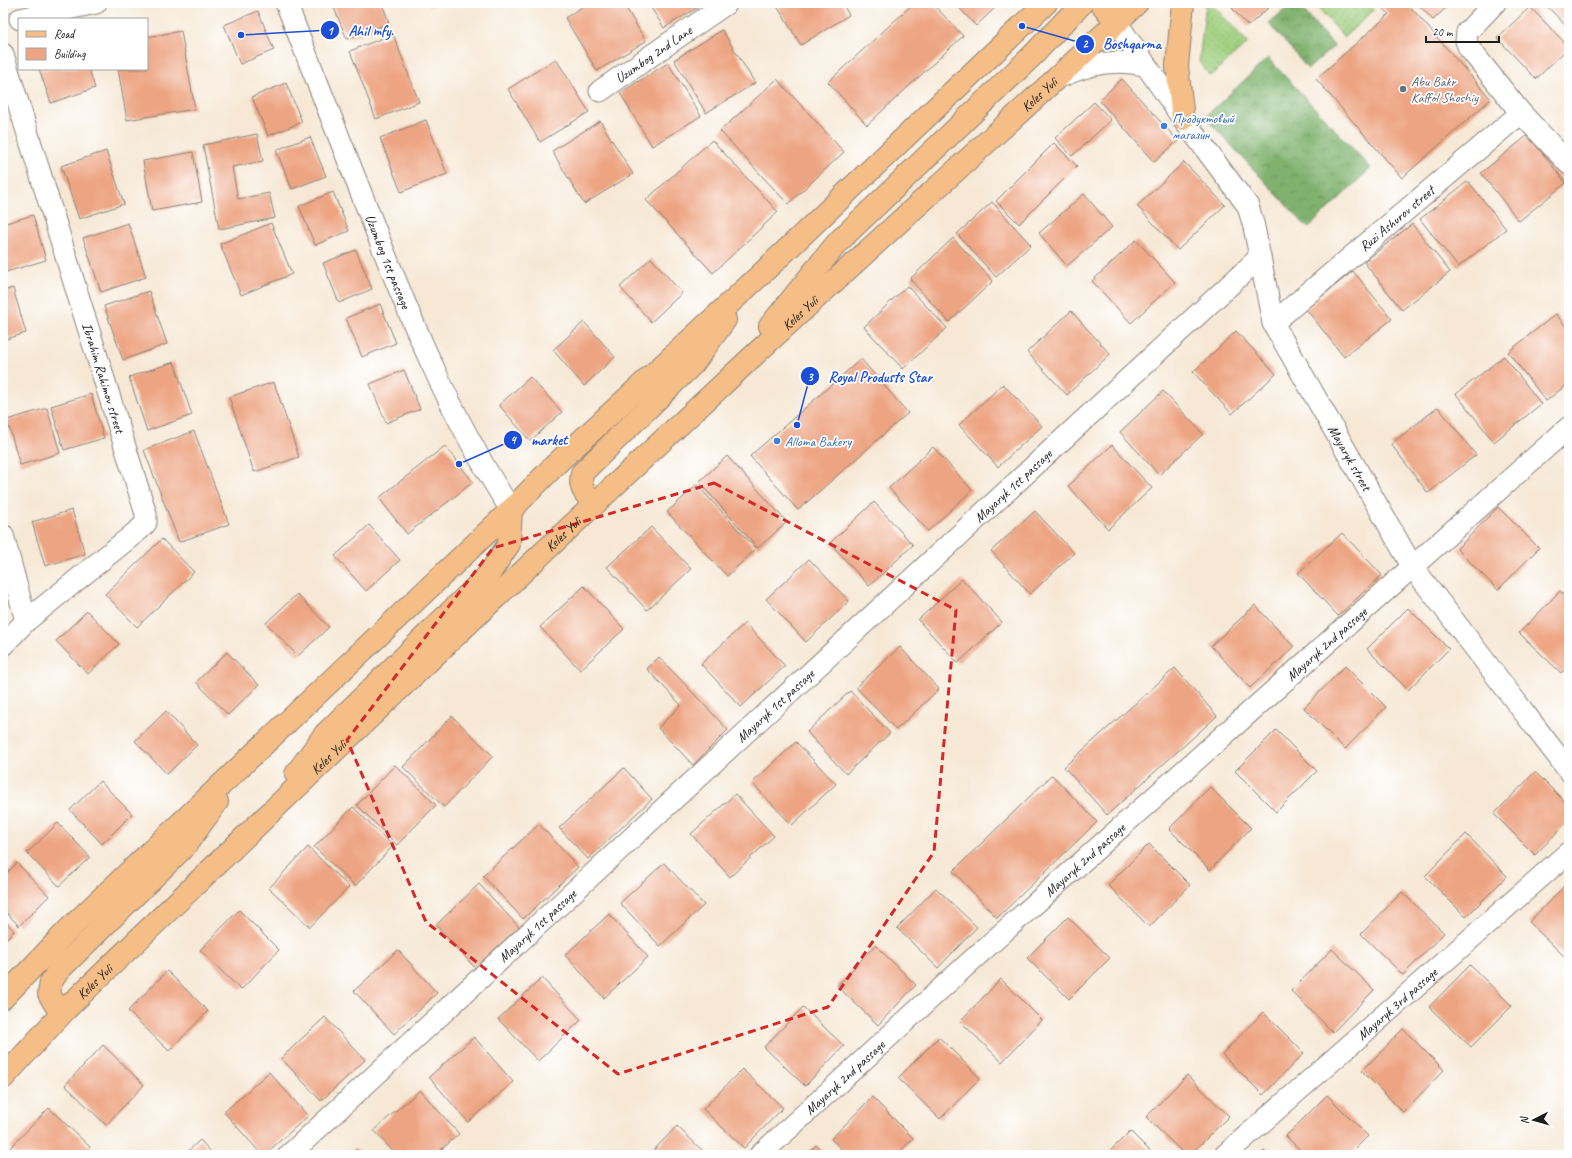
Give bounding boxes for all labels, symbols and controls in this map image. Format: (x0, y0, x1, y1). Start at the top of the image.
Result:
callout: Ahil mfy. (320, 17, 401, 44)
legend (18, 18, 148, 70)
scale bar (1426, 18, 1499, 44)
street label: Uzumbog 2nd Lane (612, 21, 696, 86)
text: Ahil mfy. (348, 22, 395, 41)
text: 1 (327, 23, 334, 39)
text: 20 m (1432, 24, 1454, 40)
text: Road (54, 26, 76, 42)
callout: Boshqarma (1075, 31, 1169, 58)
text: Boshqarma (1103, 35, 1163, 54)
text: 2 (1082, 36, 1089, 52)
text: Building (54, 46, 86, 62)
street label: Keles Yuli (1018, 72, 1062, 115)
place label: Abu Bakr Kaffol Shoshiy (1411, 73, 1479, 106)
marker: Abu Bakr Kaffol Shoshiy (1398, 84, 1408, 94)
place label: Продуктовый магазин (1172, 110, 1236, 143)
marker: Продуктовый магазин (1159, 121, 1169, 131)
street label: Ruzi Ashurov street (1356, 180, 1439, 255)
street label: Uzumbog 1st passage (362, 212, 415, 313)
street label: Keles Yuli (778, 290, 823, 333)
street label: Ibrahim Rahimov street (79, 321, 129, 436)
callout: Royal Produsts Star (800, 363, 940, 390)
text: Royal Produsts Star (828, 368, 933, 387)
text: 3 (807, 369, 814, 385)
street label: Mayaryk street (1325, 422, 1376, 495)
callout: market (503, 426, 575, 453)
text: market (531, 431, 569, 450)
text: 4 (510, 432, 517, 448)
place label: Alloma Bakery (785, 433, 852, 450)
marker: Alloma Bakery (772, 436, 782, 446)
street label: Mayaryk 1st passage (970, 444, 1056, 526)
street label: Keles Yuli (542, 511, 586, 555)
street label: Mayaryk 2nd passage (1282, 602, 1371, 684)
street label: Mayaryk 1st passage (733, 664, 819, 746)
street label: Keles Yuli (307, 734, 351, 778)
street label: Mayaryk 2nd passage (1041, 818, 1130, 900)
street label: Mayaryk 1st passage (495, 884, 581, 966)
street label: Keles Yuli (73, 959, 118, 1002)
street label: Mayaryk 3rd passage (1353, 963, 1441, 1043)
street label: Mayaryk 2nd passage (801, 1035, 889, 1118)
north arrow (1514, 1100, 1554, 1140)
text: N (1517, 1115, 1531, 1125)

